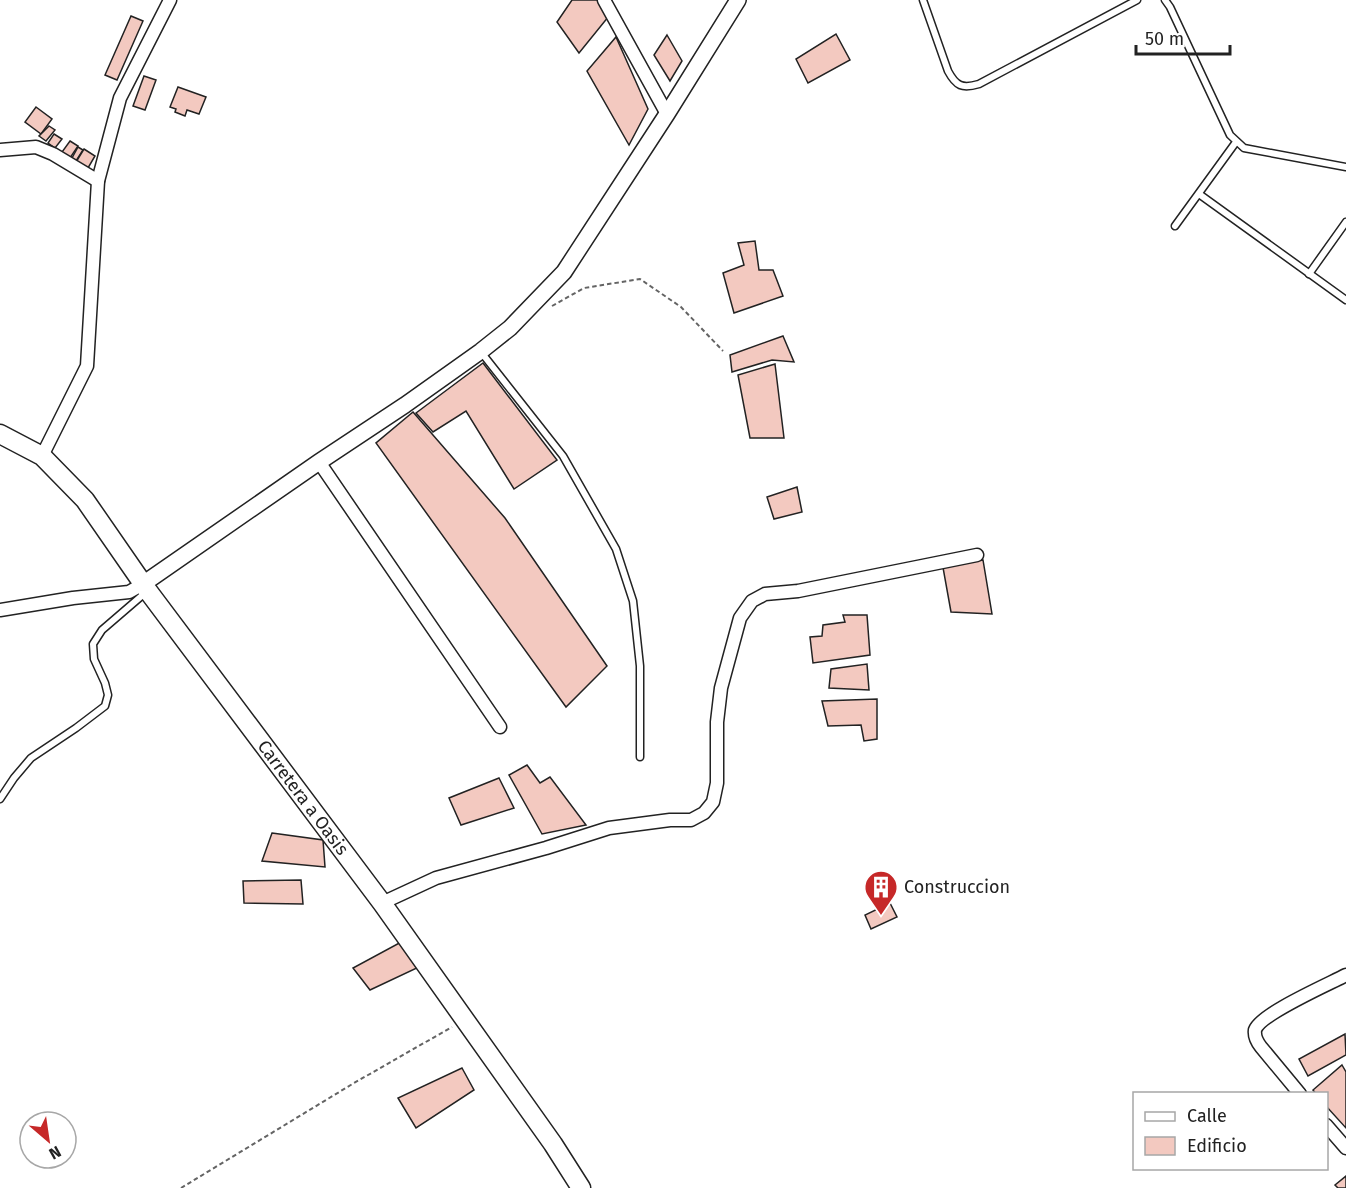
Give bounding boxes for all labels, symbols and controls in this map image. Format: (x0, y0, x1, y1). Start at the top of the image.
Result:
scale bar (1136, 18, 1230, 56)
text: 50 m (1145, 28, 1184, 50)
street label: Carretera a Oasis (253, 736, 353, 860)
building icon: Construccion (863, 869, 899, 916)
place label: Construccion (904, 876, 1010, 898)
legend (1133, 1092, 1328, 1170)
text: Calle (1187, 1105, 1227, 1127)
north arrow (18, 1110, 78, 1170)
text: Edificio (1187, 1135, 1247, 1157)
text: N (46, 1142, 64, 1164)

